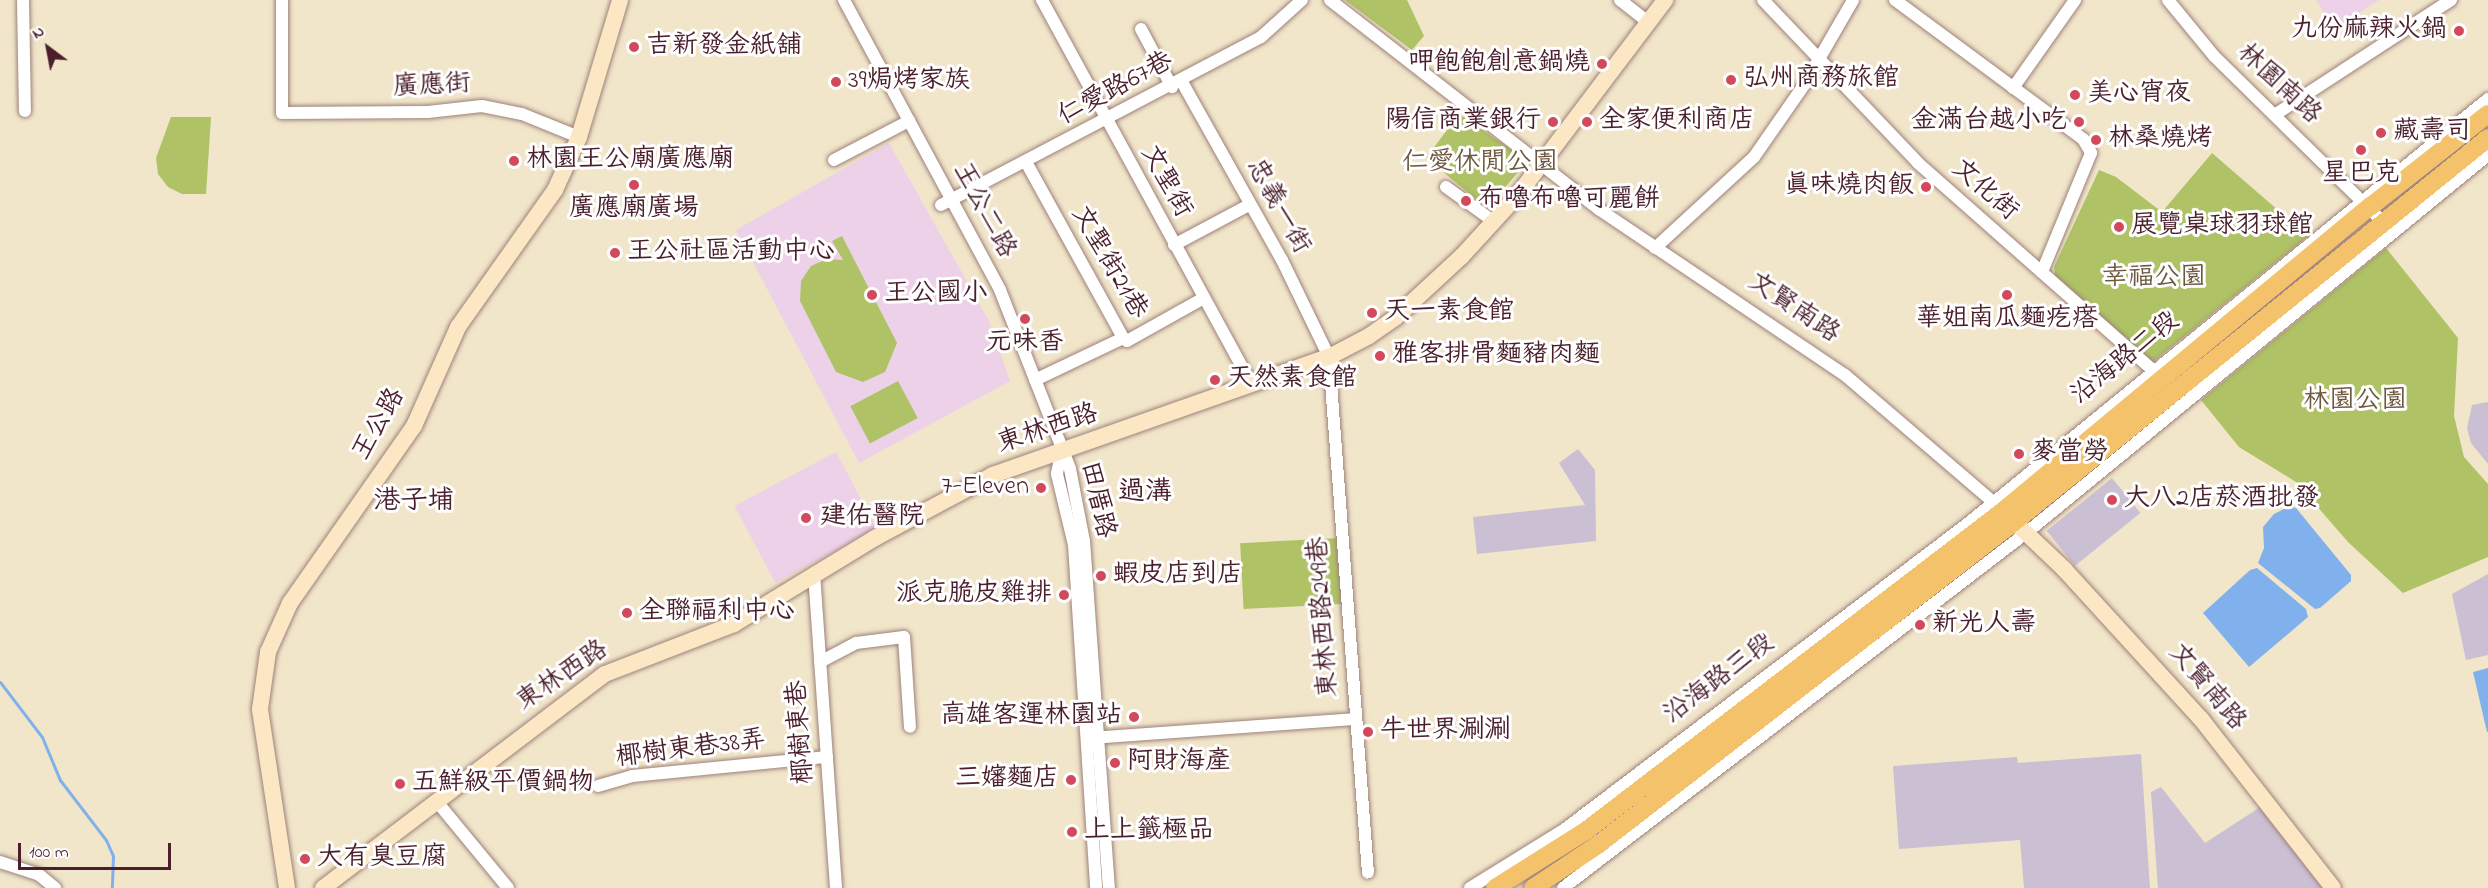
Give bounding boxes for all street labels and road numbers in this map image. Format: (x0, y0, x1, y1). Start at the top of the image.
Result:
street label: 林園南路 (2229, 38, 2327, 132)
street label: 仁愛路67巷 (1053, 47, 1179, 133)
street label: 廣應街 (392, 69, 472, 105)
street label: 文聖街 (1132, 140, 1198, 224)
street label: 忠義一街 (1238, 154, 1316, 260)
street label: 文化街 (1944, 154, 2024, 228)
street label: 王公二路 (945, 158, 1021, 264)
street label: 文聖街21巷 (1063, 201, 1153, 325)
street label: 文賢南路 (1741, 267, 1845, 351)
street label: 沿海路二段 (2066, 306, 2186, 412)
street label: 王公路 (347, 383, 413, 467)
street label: 東林西路 (994, 399, 1102, 461)
street label: 田厝路 (1072, 458, 1120, 542)
street label: 東林西路249巷 (1304, 535, 1346, 699)
street label: 沿海路三段 (1659, 628, 1781, 732)
street label: 東林西路 (511, 635, 615, 719)
street label: 文賢南路 (2161, 638, 2251, 738)
street label: 椰樹東巷 (783, 679, 821, 785)
street label: 椰樹東巷38弄 (614, 725, 768, 775)

